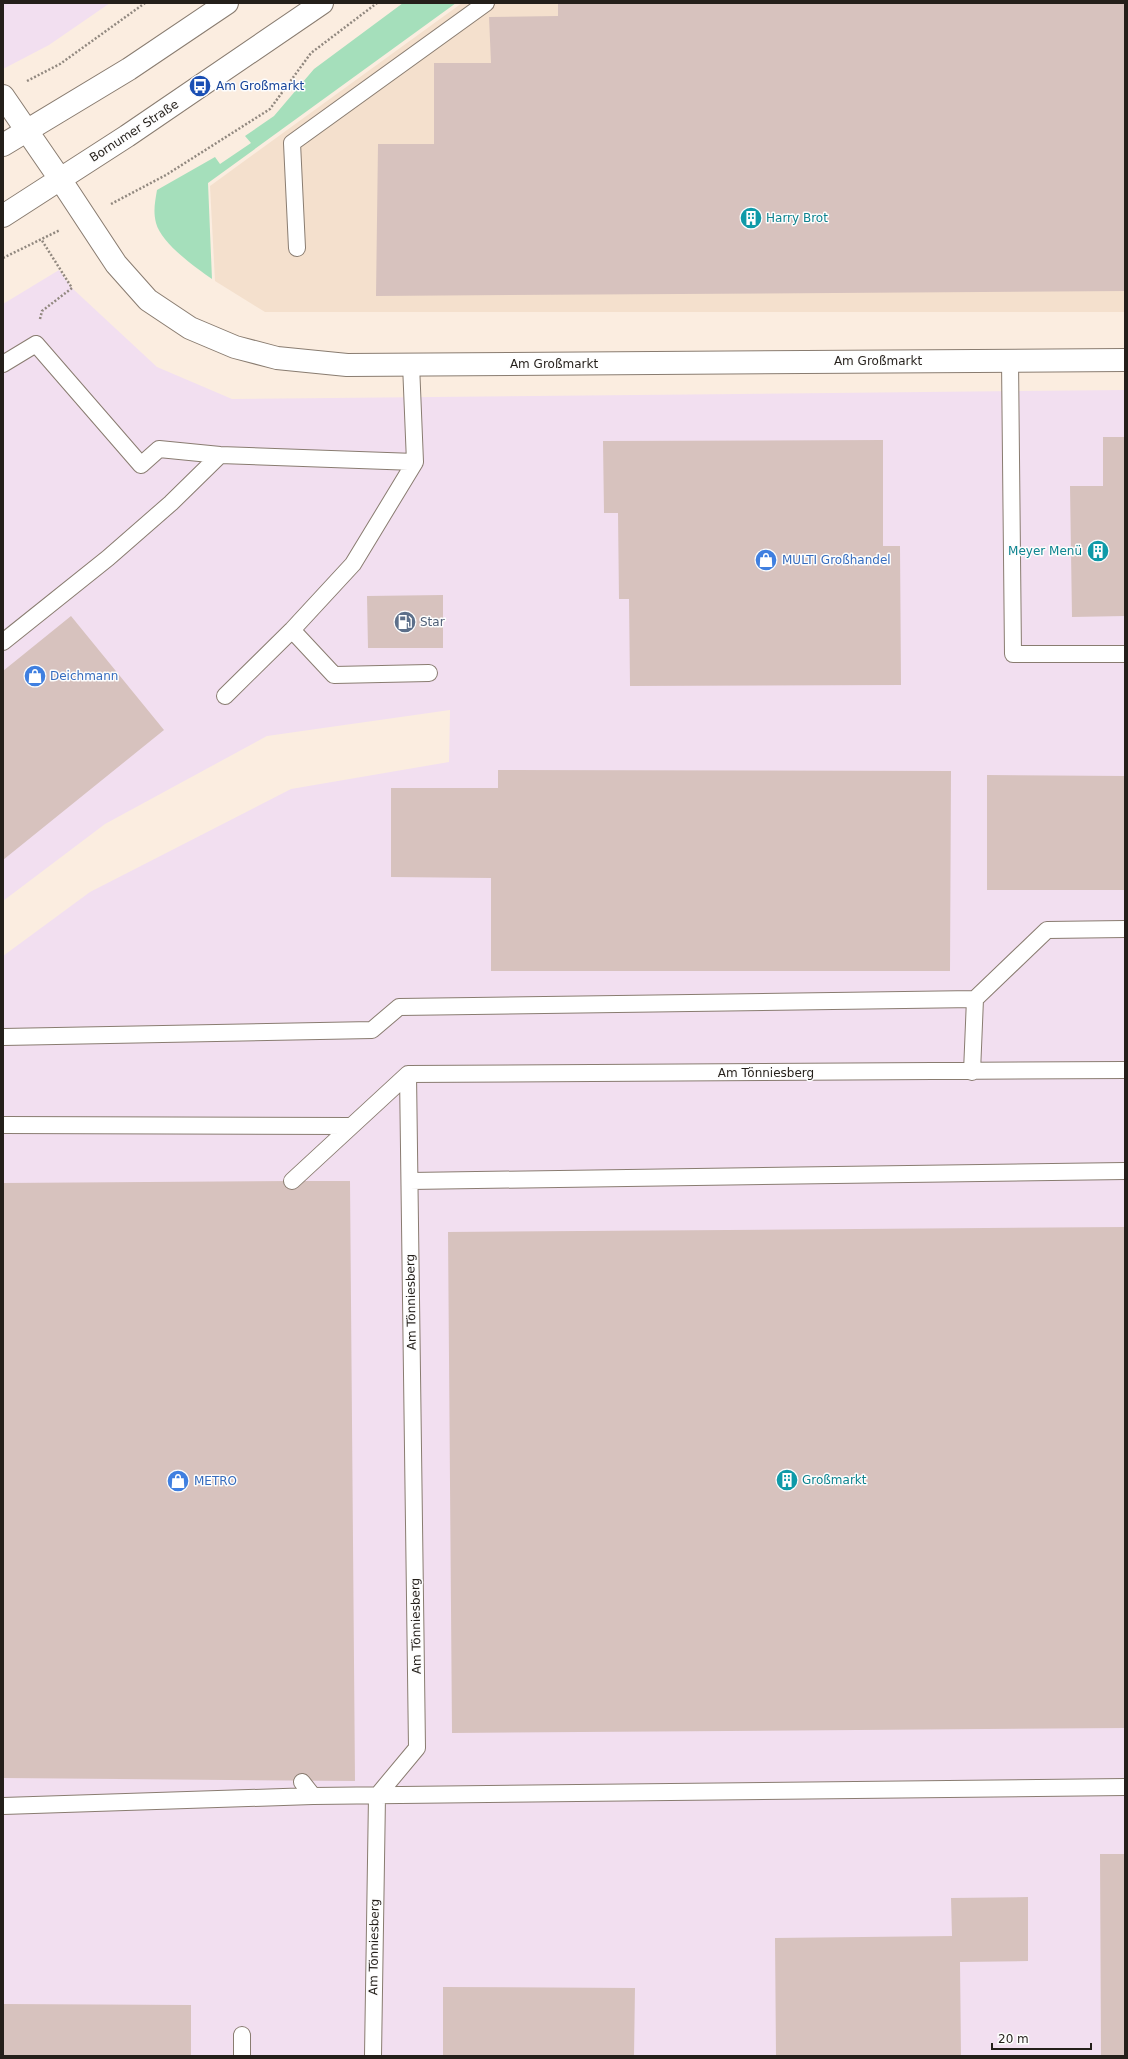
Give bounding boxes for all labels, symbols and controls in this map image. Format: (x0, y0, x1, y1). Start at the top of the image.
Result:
bus stop icon: Am Großmarkt (187, 73, 213, 99)
place label: Am Großmarkt (216, 79, 305, 93)
street label: Bornumer Straße (87, 97, 181, 165)
building icon: Harry Brot (738, 205, 764, 231)
place label: Harry Brot (766, 211, 828, 225)
street label: Am Großmarkt (834, 354, 922, 368)
street label: Am Großmarkt (510, 357, 598, 371)
building icon: Meyer Menü (1085, 538, 1111, 564)
place label: Meyer Menü (1008, 544, 1082, 558)
shop icon: MULTI Großhandel (753, 547, 779, 573)
place label: MULTI Großhandel (782, 553, 891, 567)
fuel station icon: Star (392, 609, 418, 635)
place label: Star (420, 615, 445, 629)
shop icon: Deichmann (22, 663, 48, 689)
place label: Deichmann (50, 669, 118, 683)
street label: Am Tönniesberg (718, 1066, 814, 1080)
street label: Am Tönniesberg (403, 1254, 419, 1350)
building icon: Großmarkt (774, 1467, 800, 1493)
shop icon: METRO (165, 1468, 191, 1494)
place label: Großmarkt (802, 1473, 867, 1487)
place label: METRO (194, 1474, 237, 1488)
street label: Am Tönniesberg (408, 1578, 424, 1674)
street label: Am Tönniesberg (366, 1899, 382, 1995)
scale bar (992, 2025, 1091, 2051)
text: 20 m (998, 2032, 1029, 2046)

